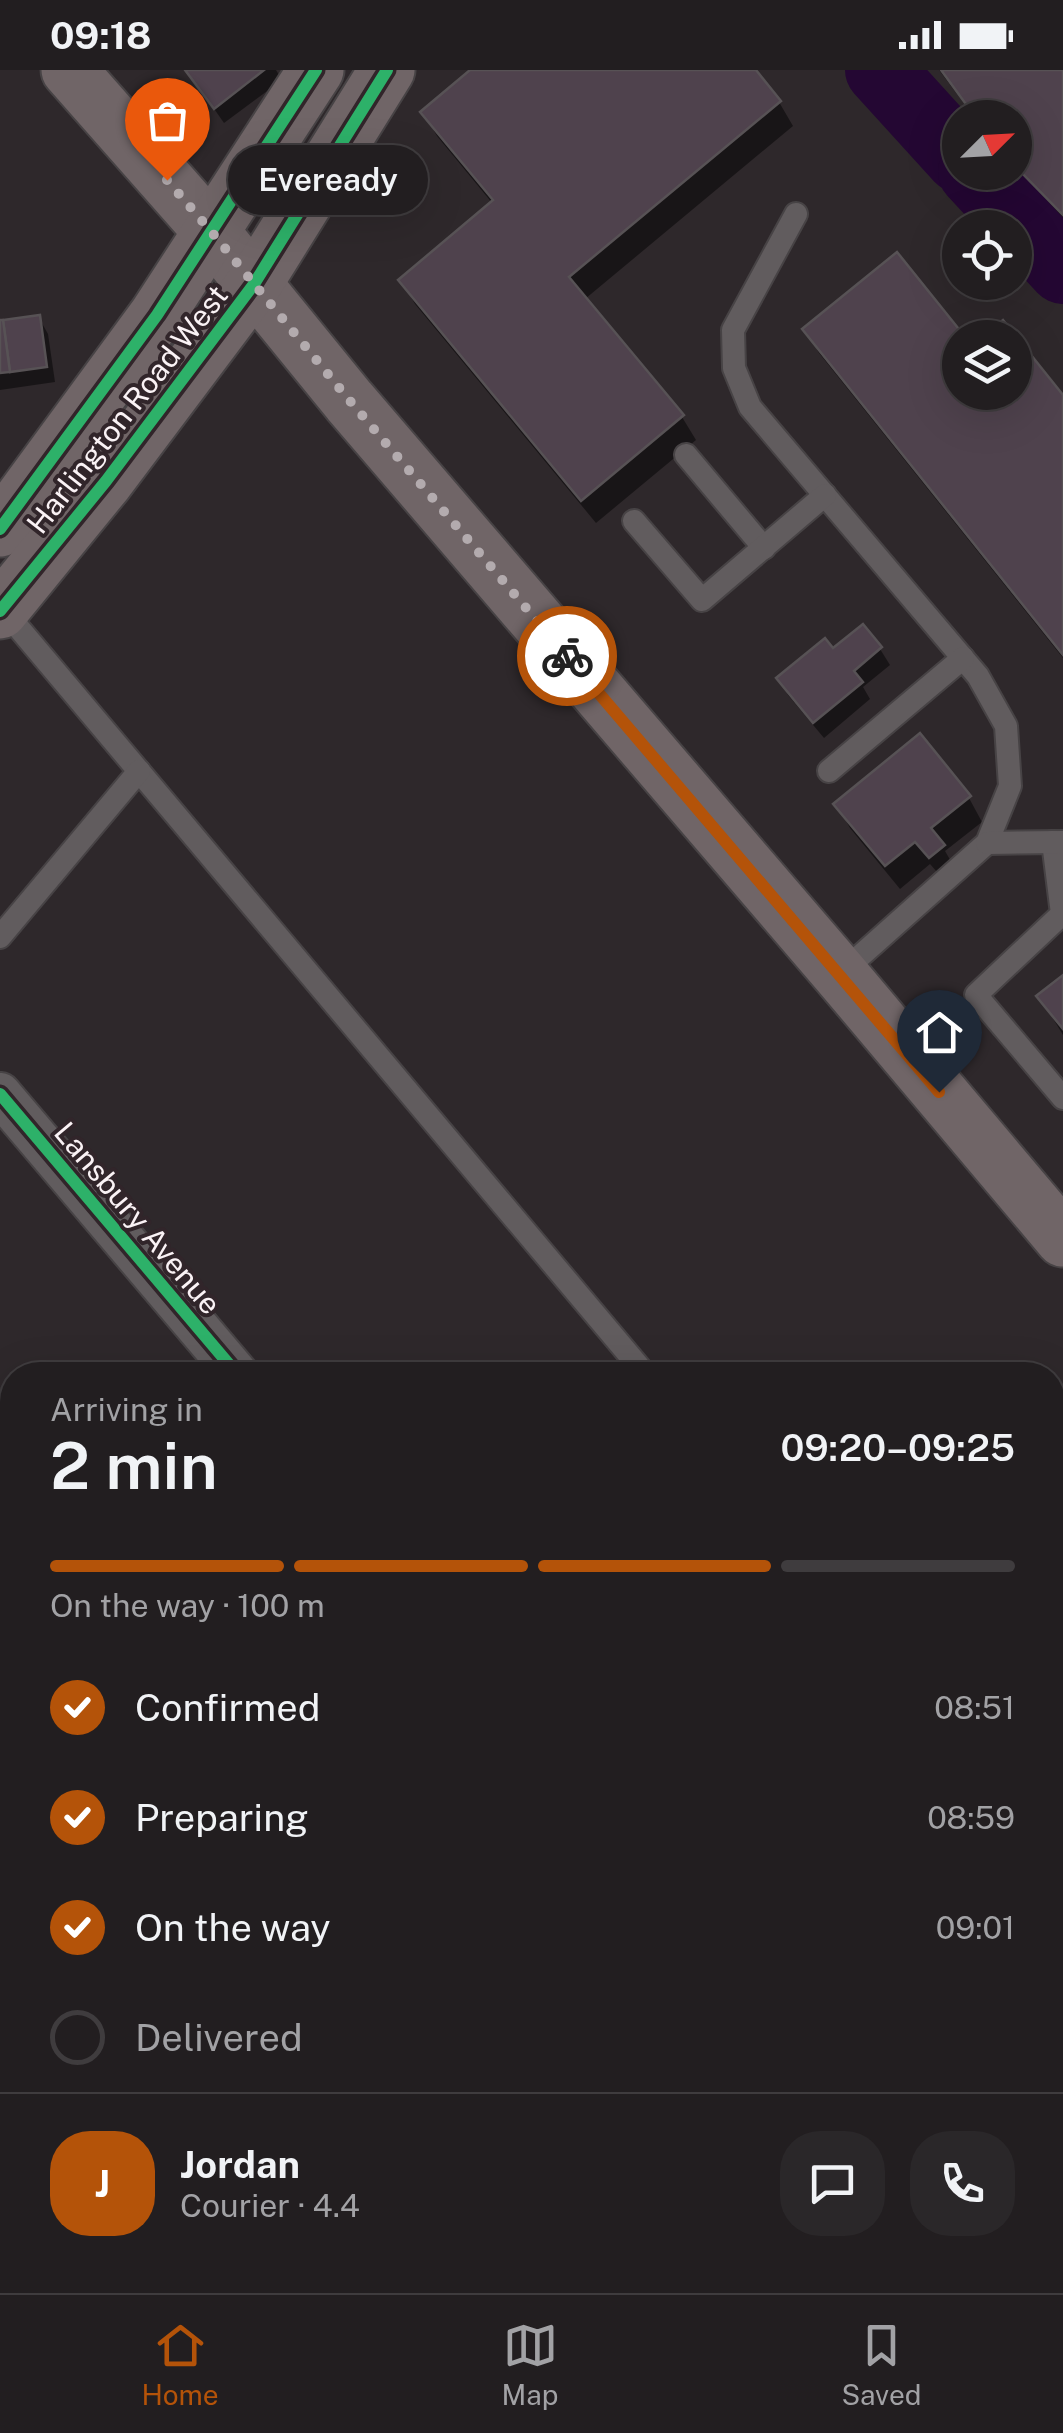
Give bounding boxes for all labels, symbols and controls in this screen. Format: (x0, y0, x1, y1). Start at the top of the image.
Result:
text: 09:18 (50, 13, 151, 58)
pin (125, 78, 210, 181)
icon: bag (140, 93, 195, 148)
north arrow (942, 100, 1032, 190)
map controls (942, 100, 1032, 410)
callout: Eveready (227, 145, 427, 215)
text: Eveready (258, 161, 398, 198)
button: locate (942, 210, 1032, 300)
street label: Harlington Road West (19, 278, 235, 540)
button: layers (942, 320, 1032, 410)
courier (517, 606, 617, 706)
icon: bike (540, 629, 595, 684)
pin (897, 990, 982, 1093)
icon: home (912, 1005, 967, 1060)
street label: Lansbury Avenue (47, 1115, 229, 1321)
text: Arriving in (50, 1391, 203, 1428)
text: 09:20–09:25 (780, 1425, 1015, 1470)
text: 2 min (50, 1427, 218, 1504)
text: On the way · 100 m (50, 1587, 325, 1624)
icon: check (50, 1680, 105, 1735)
text: Confirmed (135, 1685, 320, 1730)
text: 08:51 (934, 1689, 1015, 1726)
icon: check (50, 1790, 105, 1845)
text: Preparing (135, 1795, 309, 1840)
text: 08:59 (927, 1799, 1015, 1836)
icon: check (50, 1900, 105, 1955)
text: On the way (135, 1905, 331, 1950)
text: 09:01 (936, 1909, 1015, 1946)
text: Delivered (135, 2015, 303, 2060)
button: chat (780, 2131, 885, 2236)
button: phone (910, 2131, 1015, 2236)
text: Jordan (180, 2142, 300, 2187)
text: J (95, 2161, 110, 2206)
text: Courier · 4.4 (180, 2187, 360, 2224)
tab: Home (141, 2318, 219, 2411)
tab: Map (502, 2318, 558, 2411)
tab: Saved (841, 2318, 922, 2411)

